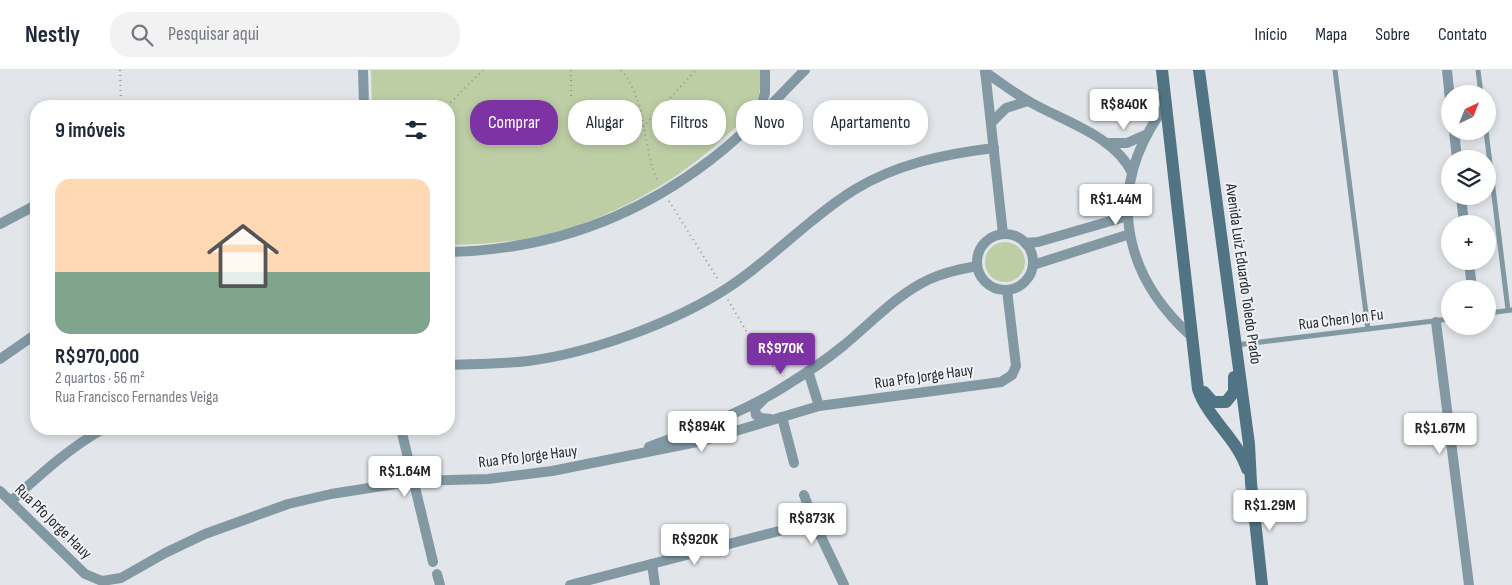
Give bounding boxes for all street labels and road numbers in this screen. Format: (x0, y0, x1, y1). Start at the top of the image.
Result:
street label: Avenida Luiz Eduardo Toledo Prado (1221, 181, 1265, 366)
street label: Rua Chen Jon Fu (1298, 305, 1384, 335)
street label: Rua Pfo Jorge Hauy (873, 361, 975, 393)
street label: Rua Pfo Jorge Hauy (477, 441, 579, 473)
street label: Rua Pfo Jorge Hauy (11, 481, 95, 563)

